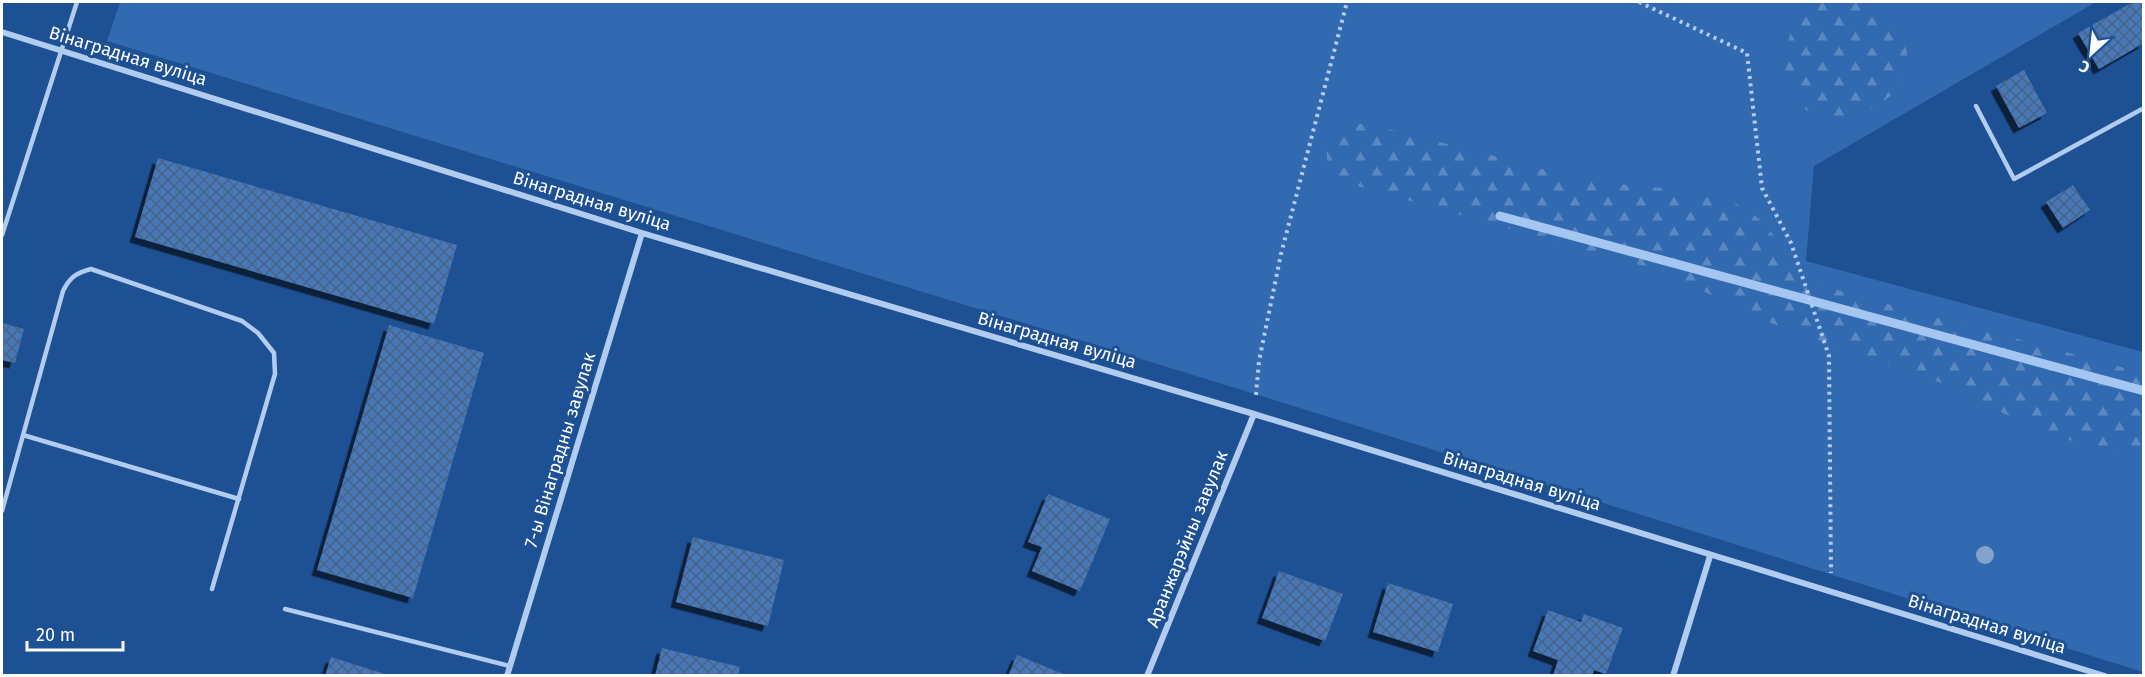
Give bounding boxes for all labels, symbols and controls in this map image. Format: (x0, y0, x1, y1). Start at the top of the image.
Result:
street label: Вінаградная вуліца (46, 21, 210, 91)
north arrow (2061, 24, 2121, 84)
text: С (2075, 56, 2093, 77)
street label: Вінаградная вуліца (510, 166, 674, 236)
street label: Вінаградная вуліца (975, 307, 1139, 373)
street label: 7-ы Вінаградны завулак (520, 349, 600, 550)
street label: Вінаградная вуліца (1440, 446, 1604, 516)
street label: Аранжарэйны завулак (1141, 447, 1233, 631)
street label: Вінаградная вуліца (1905, 589, 2069, 659)
scale bar (27, 614, 123, 652)
text: 20 m (36, 624, 75, 646)

